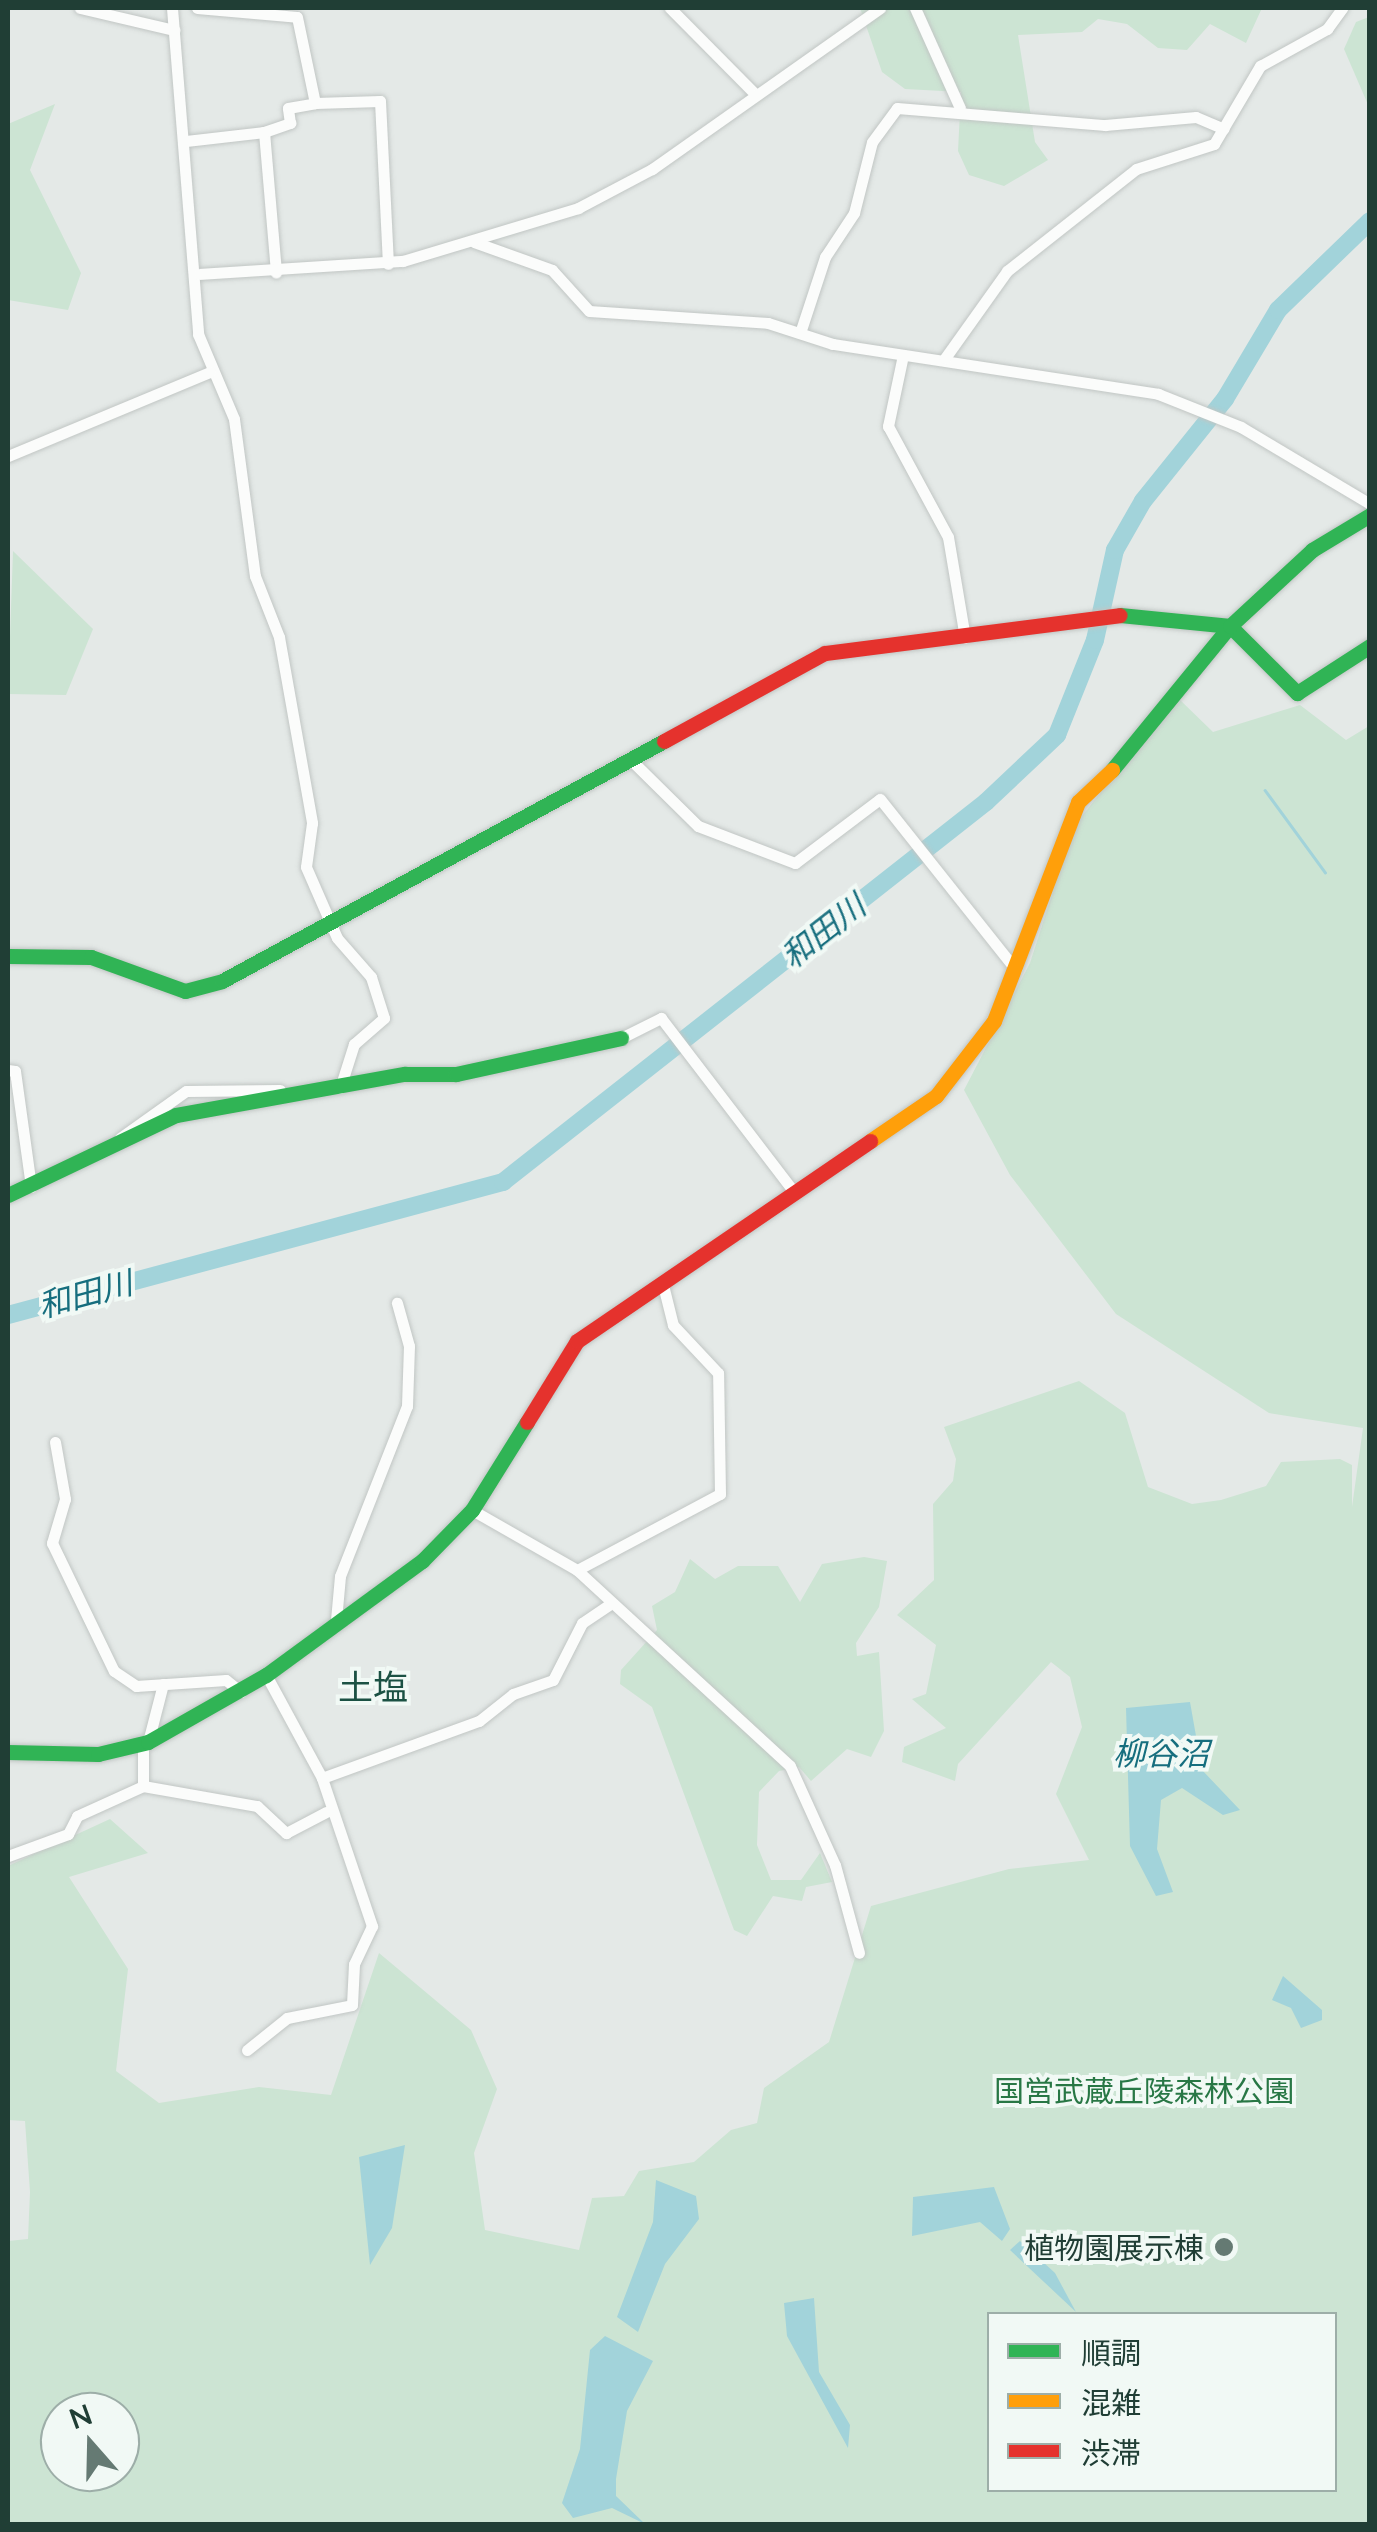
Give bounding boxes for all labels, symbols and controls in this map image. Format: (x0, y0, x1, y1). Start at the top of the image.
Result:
water label: 和田川 (773, 886, 873, 976)
water label: 和田川 (34, 1263, 136, 1325)
district label: 土塩 (338, 1665, 408, 1707)
water label: 柳谷沼 (1113, 1734, 1209, 1772)
park label: 国営武蔵丘陵森林公園 (994, 2072, 1294, 2108)
place label: 植物園展示棟 (1024, 2229, 1204, 2265)
marker: 植物園展示棟 (1213, 2236, 1235, 2258)
legend (987, 2312, 1337, 2492)
text: 順調 (1081, 2334, 1141, 2370)
text: 混雑 (1081, 2384, 1141, 2420)
north arrow (40, 2392, 140, 2492)
text: N (64, 2396, 96, 2435)
text: 渋滞 (1081, 2434, 1141, 2470)

